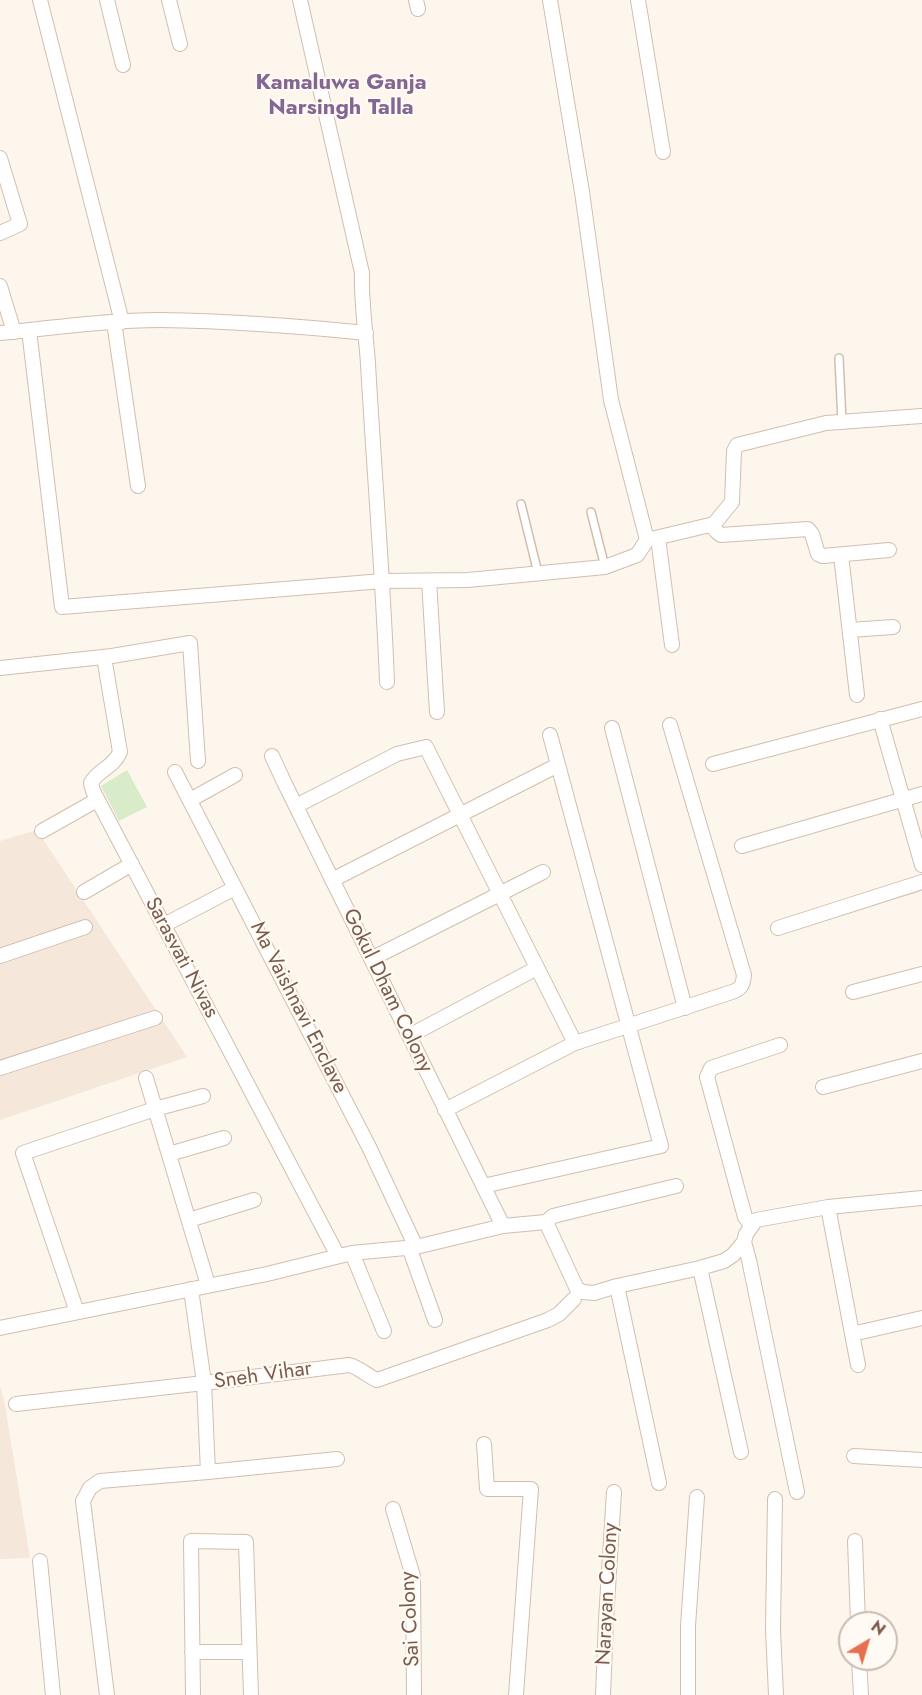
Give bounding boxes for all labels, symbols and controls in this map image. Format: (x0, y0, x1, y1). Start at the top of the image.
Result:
district label: Kamaluwa Ganja Narsingh Talla (255, 71, 427, 122)
street label: Sarasvati Nivas (139, 893, 223, 1023)
street label: Gokul Dham Colony (336, 905, 438, 1077)
street label: Ma Vaishnavi Enclave (244, 918, 352, 1098)
street label: Sneh Vihar (213, 1357, 313, 1395)
street label: Narayan Colony (592, 1522, 624, 1666)
street label: Sai Colony (396, 1571, 426, 1667)
north arrow (838, 1611, 898, 1671)
text: N (866, 1615, 890, 1641)

